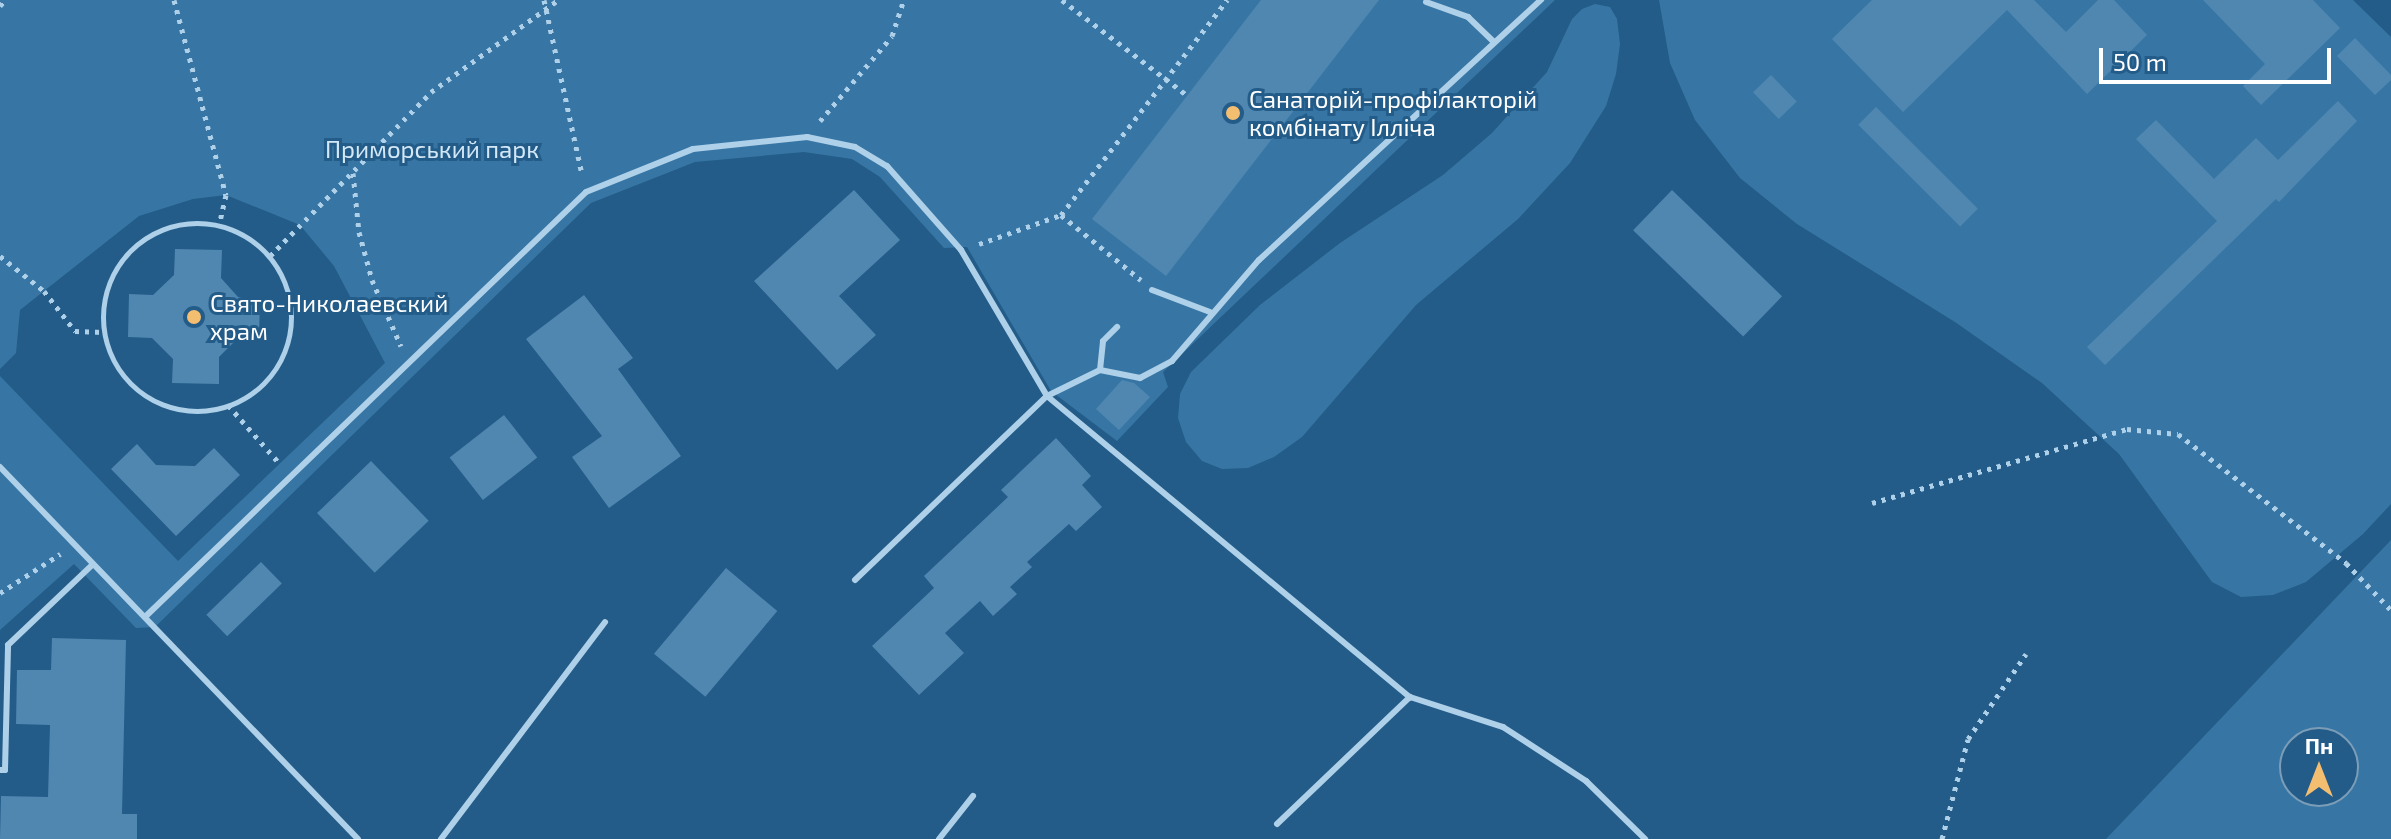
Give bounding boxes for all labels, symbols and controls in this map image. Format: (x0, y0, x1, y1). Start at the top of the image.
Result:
scale bar (2103, 32, 2335, 82)
text: 50 m (2113, 47, 2167, 76)
place label: Санаторій-профілакторій комбінату Ілліча (1249, 85, 1537, 141)
marker: Санаторій-профілакторій комбінату Ілліча (1224, 104, 1242, 122)
park label: Приморський парк (325, 135, 539, 163)
place label: Свято-Николаевский храм (210, 289, 448, 345)
marker: Свято-Николаевский храм (185, 308, 203, 326)
north arrow (2279, 727, 2359, 807)
text: Пн (2305, 732, 2333, 758)

